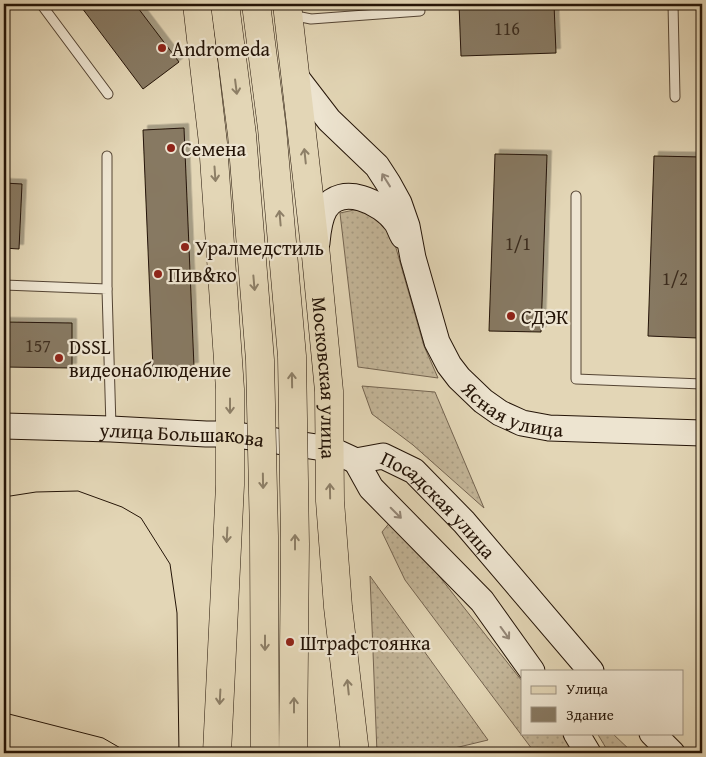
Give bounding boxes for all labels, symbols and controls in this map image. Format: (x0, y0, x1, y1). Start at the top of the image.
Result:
house number: 116 (494, 15, 520, 42)
place label: Andromeda (172, 34, 271, 63)
marker: Andromeda (156, 42, 168, 54)
one-way arrow (231, 78, 241, 94)
place label: Семена (181, 134, 247, 163)
marker: Семена (165, 142, 177, 154)
one-way arrow (300, 148, 310, 164)
one-way arrow (211, 166, 220, 182)
one-way arrow (380, 173, 391, 187)
one-way arrow (275, 210, 284, 226)
house number: 1/1 (505, 230, 531, 257)
place label: Уралмедстиль (195, 233, 324, 262)
marker: Уралмедстиль (179, 241, 191, 253)
place label: Пив&ко (168, 260, 237, 289)
house number: 1/2 (662, 265, 688, 292)
marker: Пив&ко (152, 268, 164, 280)
one-way arrow (249, 275, 259, 291)
street label: Московская улица (305, 295, 344, 460)
place label: СДЭК (521, 302, 569, 331)
marker: СДЭК (505, 310, 517, 322)
house number: 157 (25, 332, 51, 359)
place label: DSSL видеонаблюдение (69, 332, 231, 384)
marker: DSSL видеонаблюдение (53, 352, 65, 364)
one-way arrow (288, 372, 297, 388)
street label: Ясная улица (455, 373, 564, 443)
one-way arrow (225, 398, 235, 414)
street label: улица Большакова (98, 414, 267, 454)
street label: Посадская улица (376, 443, 504, 565)
one-way arrow (258, 472, 268, 488)
one-way arrow (325, 483, 335, 499)
one-way arrow (389, 507, 402, 519)
one-way arrow (223, 527, 232, 543)
one-way arrow (290, 534, 300, 550)
one-way arrow (500, 626, 510, 640)
place label: Штрафстоянка (300, 628, 431, 657)
one-way arrow (260, 634, 270, 651)
marker: Штрафстоянка (284, 636, 296, 648)
legend (521, 670, 684, 734)
text: Улица (566, 678, 609, 699)
one-way arrow (343, 680, 352, 696)
one-way arrow (215, 689, 224, 705)
one-way arrow (289, 697, 299, 713)
text: Здание (566, 704, 614, 725)

